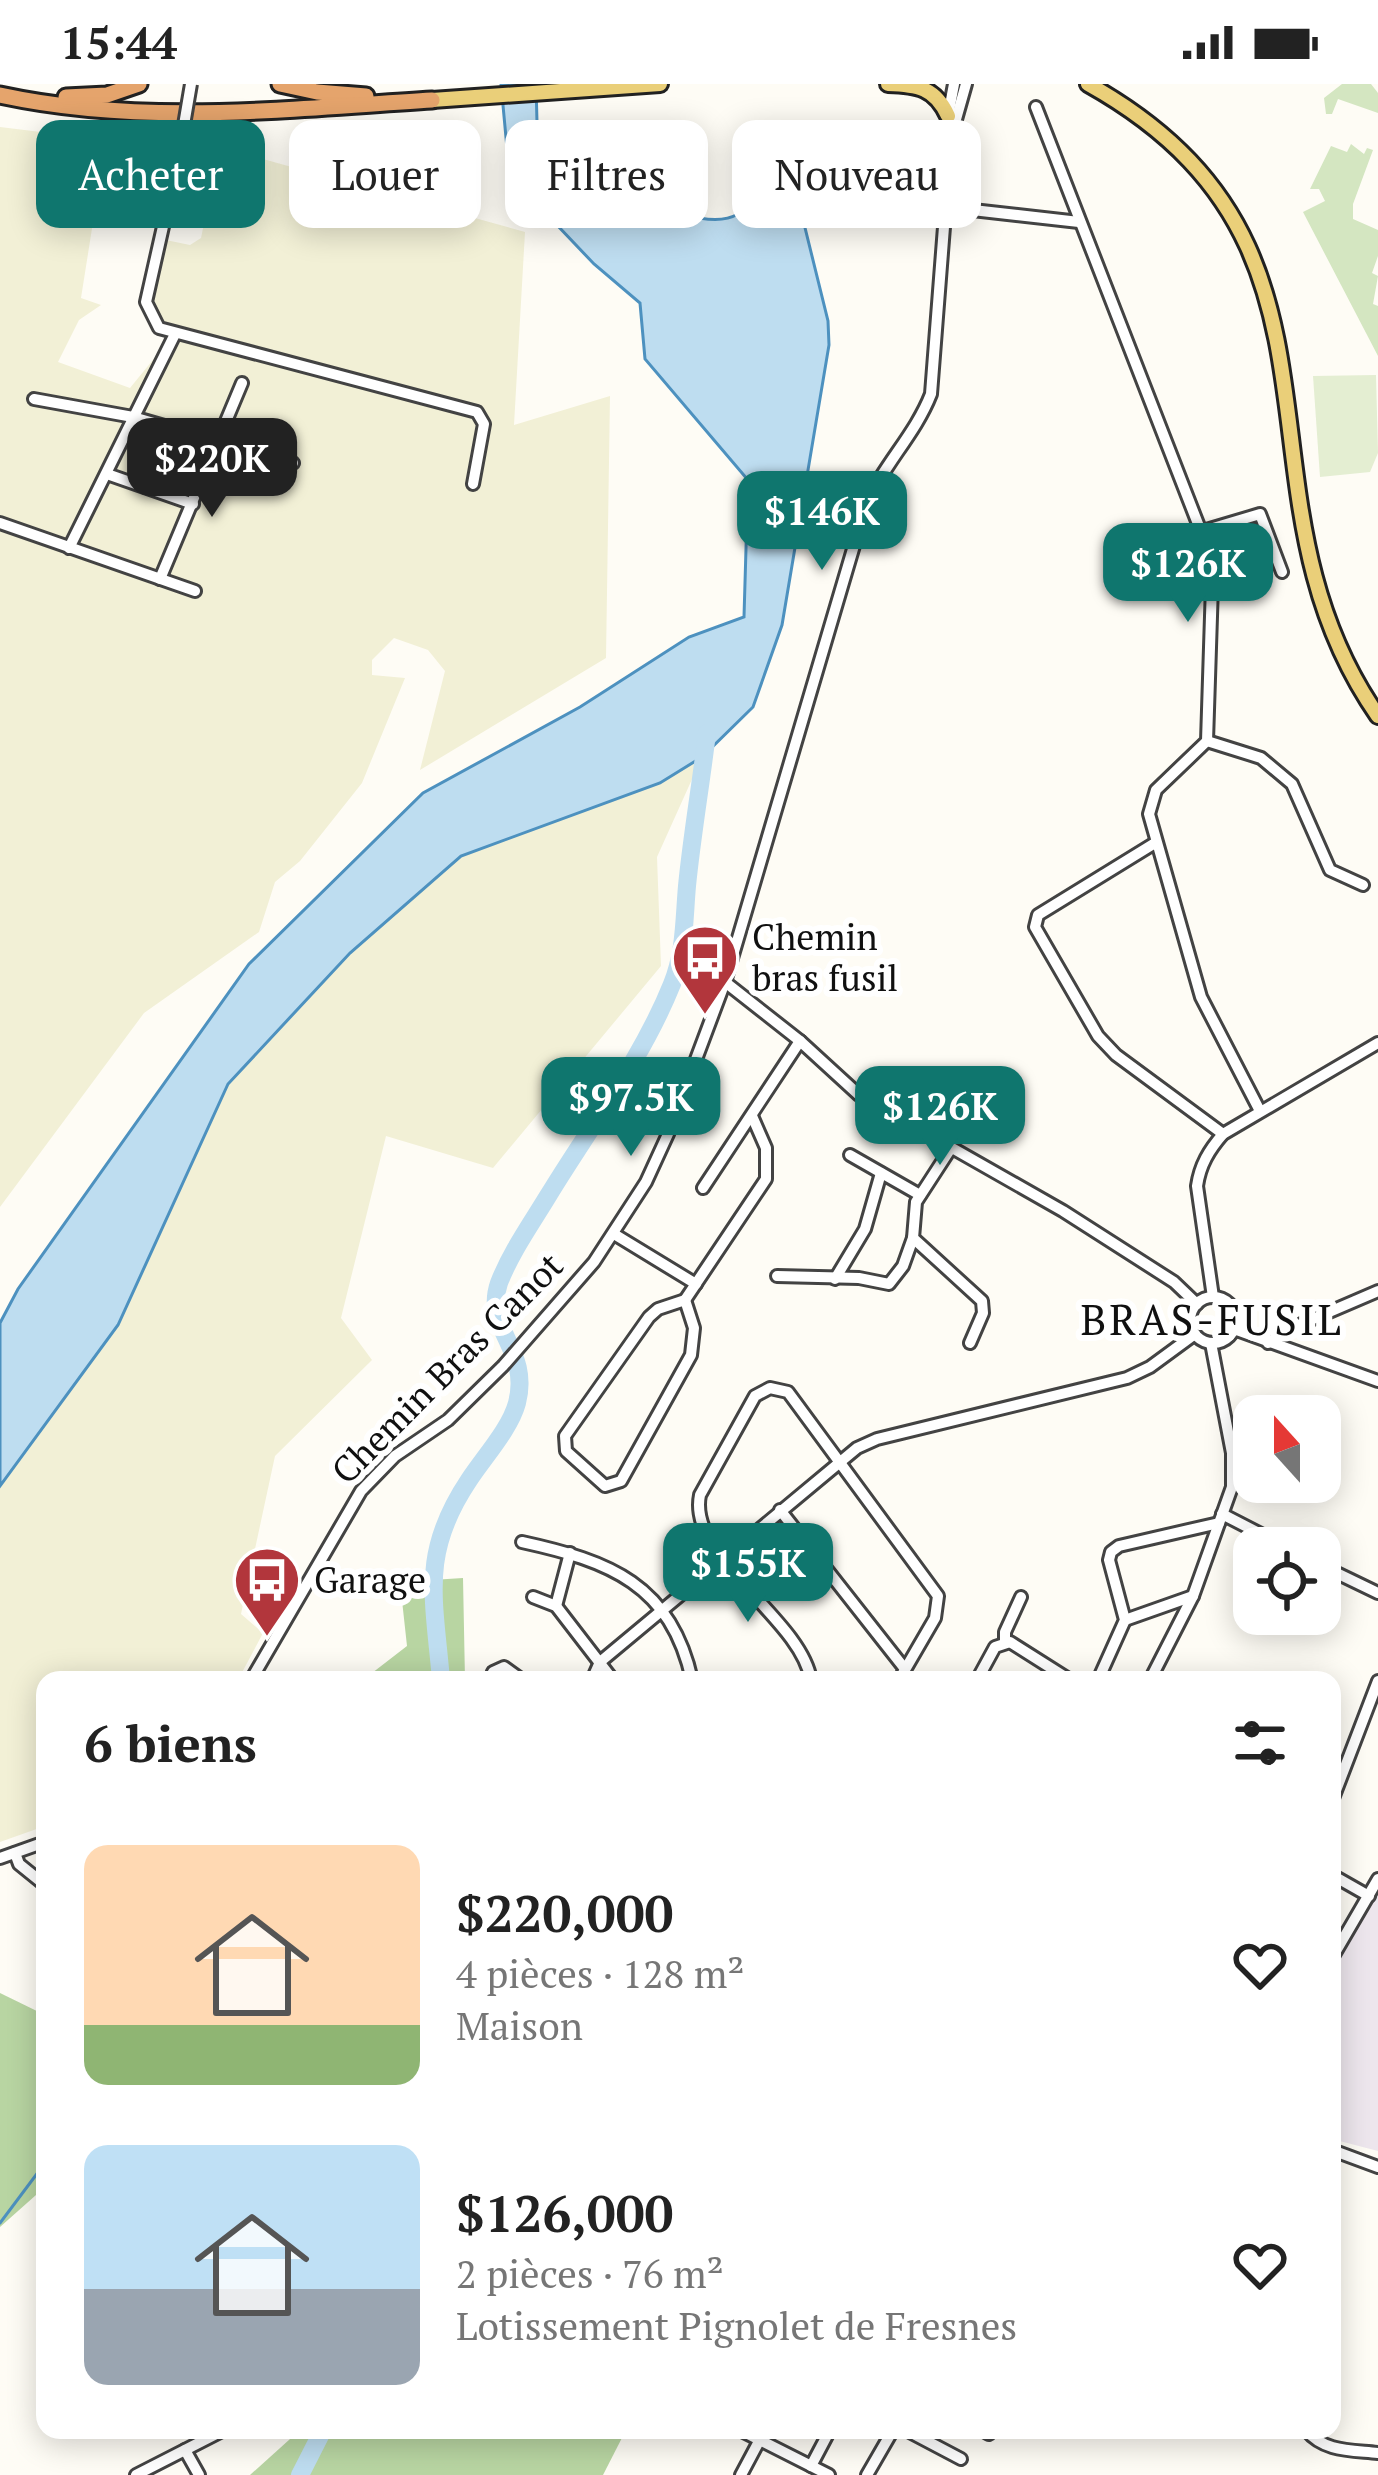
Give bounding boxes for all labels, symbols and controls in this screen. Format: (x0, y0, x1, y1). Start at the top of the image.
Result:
text: 15:44 (60, 12, 177, 72)
chip: Acheter (36, 120, 265, 228)
chip: Louer (289, 120, 481, 228)
chip: Filtres (505, 120, 708, 228)
chip: Nouveau (732, 120, 981, 228)
pin: $220K (128, 418, 296, 520)
text: $220K (154, 431, 270, 483)
pin: $146K (738, 471, 906, 573)
text: $146K (764, 484, 880, 536)
pin: $126K (1104, 523, 1272, 625)
text: $126K (1130, 536, 1246, 588)
place label: Chemin bras fusil (752, 913, 898, 1001)
bus stop icon: Chemin bras fusil (670, 923, 740, 1017)
pin: $97.5K (533, 1057, 729, 1159)
pin: $126K (856, 1066, 1024, 1168)
text: $97.5K (568, 1070, 694, 1122)
text: $126K (882, 1079, 998, 1131)
street label: Chemin Bras Canot (321, 1242, 572, 1493)
district label: BRAS-FUSIL (1080, 1291, 1344, 1347)
north arrow (1233, 1395, 1341, 1503)
map controls (1233, 1395, 1341, 1635)
pin: $155K (664, 1523, 832, 1625)
button: locate (1233, 1527, 1341, 1635)
text: $155K (690, 1536, 806, 1588)
bus stop icon: Garage (232, 1545, 302, 1639)
place label: Garage (314, 1556, 426, 1603)
text: 6 biens (84, 1709, 257, 1777)
icon: filters (1227, 1710, 1293, 1776)
text: $220,000 (456, 1879, 673, 1947)
icon: home (180, 1893, 324, 2037)
icon: heart (1227, 1932, 1293, 1998)
text: 4 pièces · 128 m² (456, 1947, 744, 1999)
text: Maison (456, 1999, 583, 2051)
text: $126,000 (456, 2179, 673, 2247)
icon: home (180, 2193, 324, 2337)
icon: heart (1227, 2232, 1293, 2298)
text: 2 pièces · 76 m² (456, 2247, 724, 2299)
text: Lotissement Pignolet de Fresnes (456, 2299, 1017, 2351)

